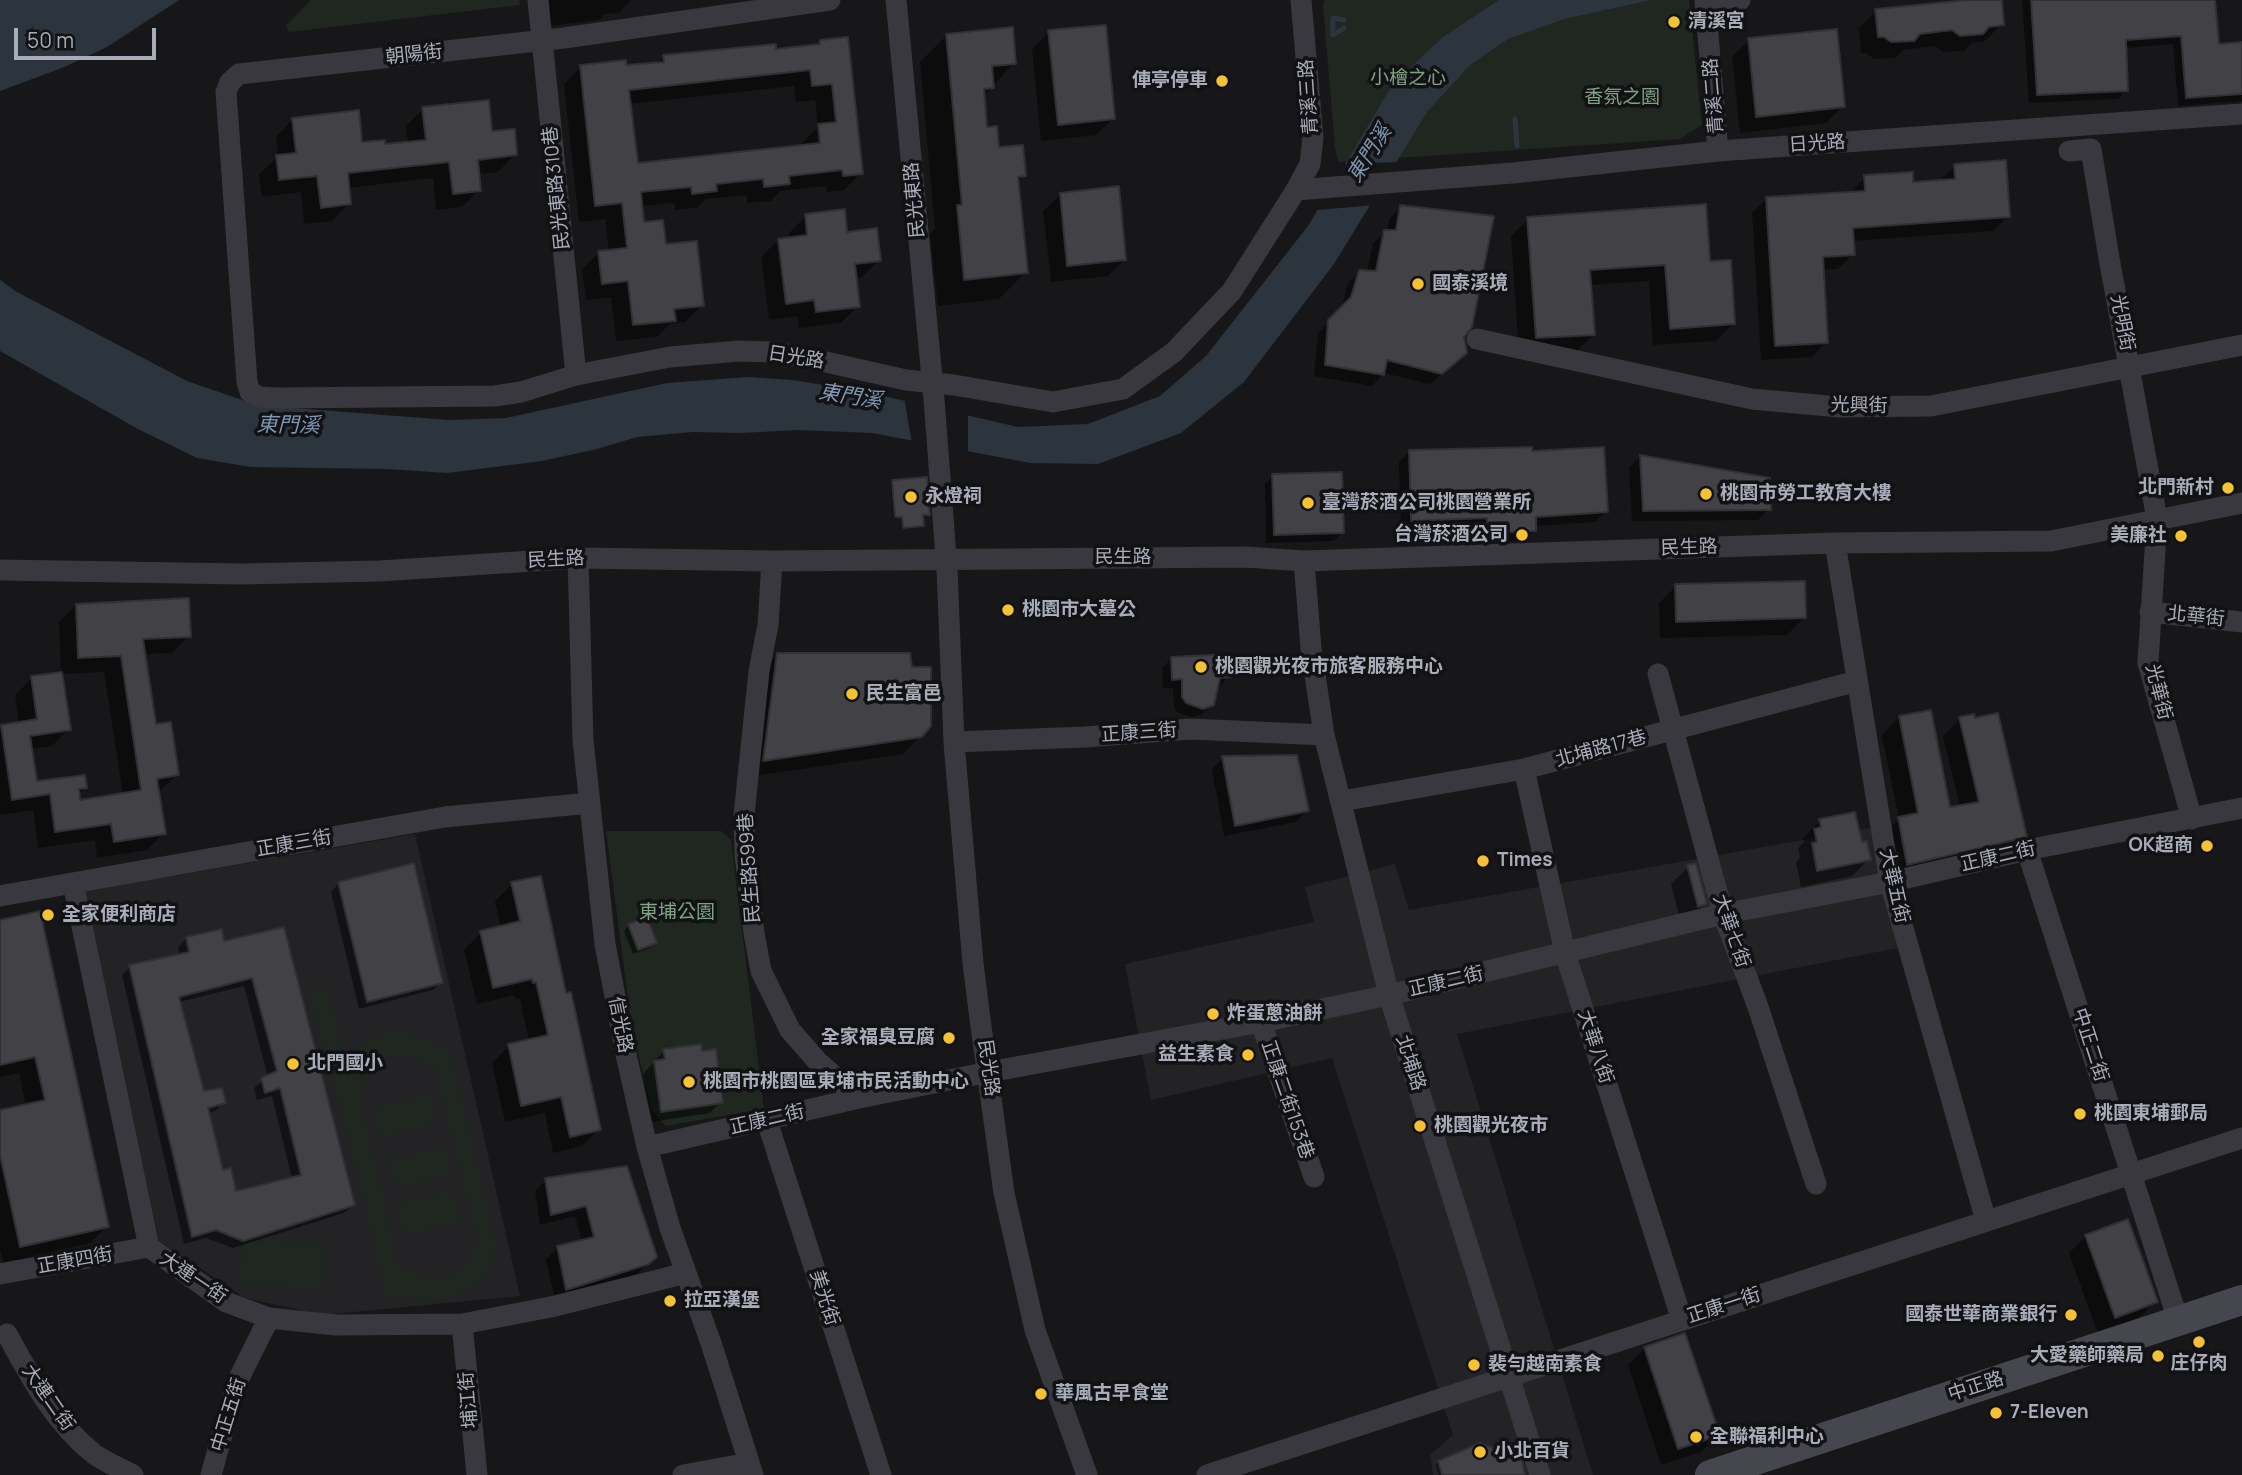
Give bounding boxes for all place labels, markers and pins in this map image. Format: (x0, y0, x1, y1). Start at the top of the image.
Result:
place label: 清溪宮 (1688, 11, 1745, 33)
marker: 清溪宮 (1666, 14, 1682, 30)
place label: 俥亭停車 (1132, 70, 1208, 92)
marker: 俥亭停車 (1214, 73, 1230, 89)
place label: 國泰溪境 (1432, 273, 1508, 295)
marker: 國泰溪境 (1410, 276, 1426, 292)
place label: 北門新村 (2138, 477, 2214, 499)
marker: 北門新村 (2220, 480, 2236, 496)
place label: 桃園市勞工教育大樓 (1720, 483, 1891, 505)
place label: 永燈祠 (925, 486, 982, 508)
marker: 桃園市勞工教育大樓 (1698, 486, 1714, 502)
marker: 永燈祠 (903, 489, 919, 505)
place label: 臺灣菸酒公司桃園營業所 (1322, 492, 1531, 514)
marker: 臺灣菸酒公司桃園營業所 (1300, 495, 1316, 511)
place label: 台灣菸酒公司 (1394, 524, 1508, 546)
place label: 美廉社 (2110, 525, 2167, 547)
marker: 台灣菸酒公司 (1514, 527, 1530, 543)
marker: 美廉社 (2173, 528, 2189, 544)
place label: 桃園市大墓公 (1022, 599, 1136, 621)
marker: 桃園市大墓公 (1000, 602, 1016, 618)
place label: 桃園觀光夜市旅客服務中心 (1215, 656, 1443, 678)
marker: 桃園觀光夜市旅客服務中心 (1193, 659, 1209, 675)
place label: 民生富邑 (866, 683, 942, 705)
marker: 民生富邑 (844, 686, 860, 702)
place label: OK超商 (2128, 835, 2193, 857)
marker: OK超商 (2199, 838, 2215, 854)
place label: Times (1497, 850, 1553, 872)
marker: Times (1475, 853, 1491, 869)
place label: 全家便利商店 (62, 904, 176, 926)
marker: 全家便利商店 (40, 907, 56, 923)
place label: 炸蛋蔥油餅 (1227, 1003, 1322, 1025)
marker: 炸蛋蔥油餅 (1205, 1006, 1221, 1022)
place label: 全家福臭豆腐 (821, 1027, 935, 1049)
marker: 全家福臭豆腐 (941, 1030, 957, 1046)
place label: 益生素食 (1158, 1044, 1234, 1066)
marker: 益生素食 (1240, 1047, 1256, 1063)
place label: 北門國小 (307, 1053, 383, 1075)
marker: 北門國小 (285, 1056, 301, 1072)
place label: 桃園市桃園區東埔市民活動中心 (703, 1071, 969, 1093)
marker: 桃園市桃園區東埔市民活動中心 (681, 1074, 697, 1090)
place label: 桃園東埔郵局 (2094, 1103, 2208, 1125)
marker: 桃園東埔郵局 (2072, 1106, 2088, 1122)
place label: 桃園觀光夜市 (1434, 1115, 1548, 1137)
marker: 桃園觀光夜市 (1412, 1118, 1428, 1134)
place label: 拉亞漢堡 (684, 1290, 760, 1312)
marker: 拉亞漢堡 (662, 1293, 678, 1309)
place label: 國泰世華商業銀行 (1905, 1304, 2057, 1326)
marker: 國泰世華商業銀行 (2063, 1307, 2079, 1323)
marker: 庄仔肉 (2191, 1334, 2207, 1350)
place label: 大愛藥師藥局 (2030, 1345, 2144, 1367)
marker: 大愛藥師藥局 (2150, 1348, 2166, 1364)
place label: 庄仔肉 (2171, 1353, 2227, 1375)
place label: 裴勻越南素食 (1488, 1354, 1602, 1376)
marker: 裴勻越南素食 (1466, 1357, 1482, 1373)
place label: 華風古早食堂 (1055, 1383, 1169, 1405)
marker: 華風古早食堂 (1033, 1386, 1049, 1402)
place label: 7-Eleven (2010, 1402, 2089, 1424)
marker: 7-Eleven (1988, 1405, 2004, 1421)
place label: 全聯福利中心 (1710, 1426, 1824, 1448)
marker: 全聯福利中心 (1688, 1429, 1704, 1445)
place label: 小北百貨 (1494, 1441, 1570, 1463)
marker: 小北百貨 (1472, 1444, 1488, 1460)

